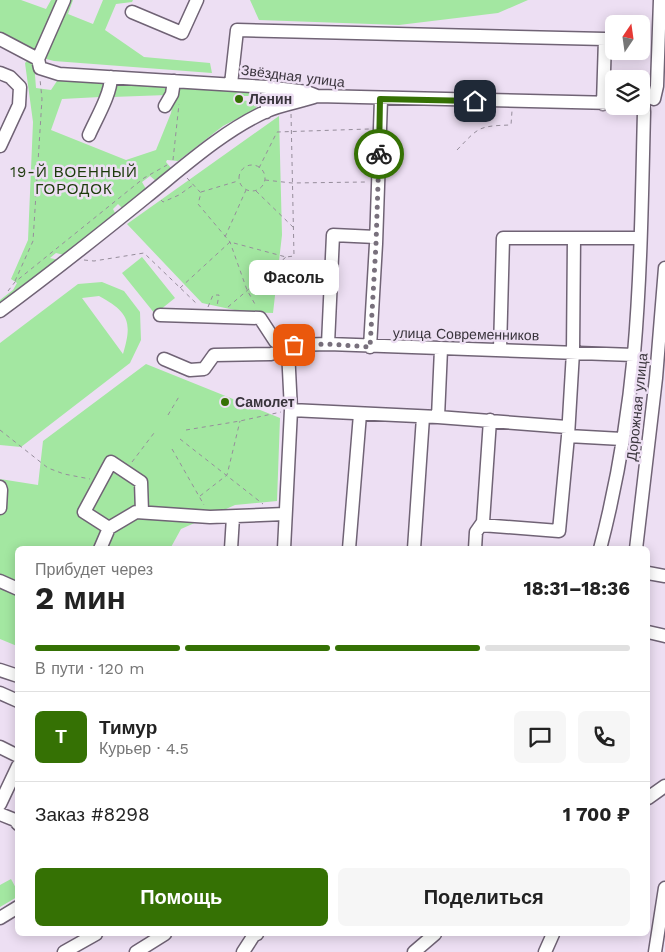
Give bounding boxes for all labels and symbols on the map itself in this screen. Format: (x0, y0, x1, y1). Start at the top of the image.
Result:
north arrow (605, 15, 650, 60)
street label: Звёздная улица (240, 62, 346, 90)
pin (454, 80, 496, 122)
place label: Ленин (249, 91, 292, 107)
marker: Ленин (233, 93, 245, 105)
courier (354, 129, 404, 179)
district label: 19-Й ВОЕННЫЙ ГОРОДОК (10, 163, 138, 198)
callout: Фасоль (249, 260, 339, 295)
pin (273, 324, 315, 366)
street label: улица Современников (393, 325, 539, 343)
street label: Дорожная улица (623, 352, 651, 462)
place label: Самолет (235, 394, 295, 410)
marker: Самолет (219, 396, 231, 408)

